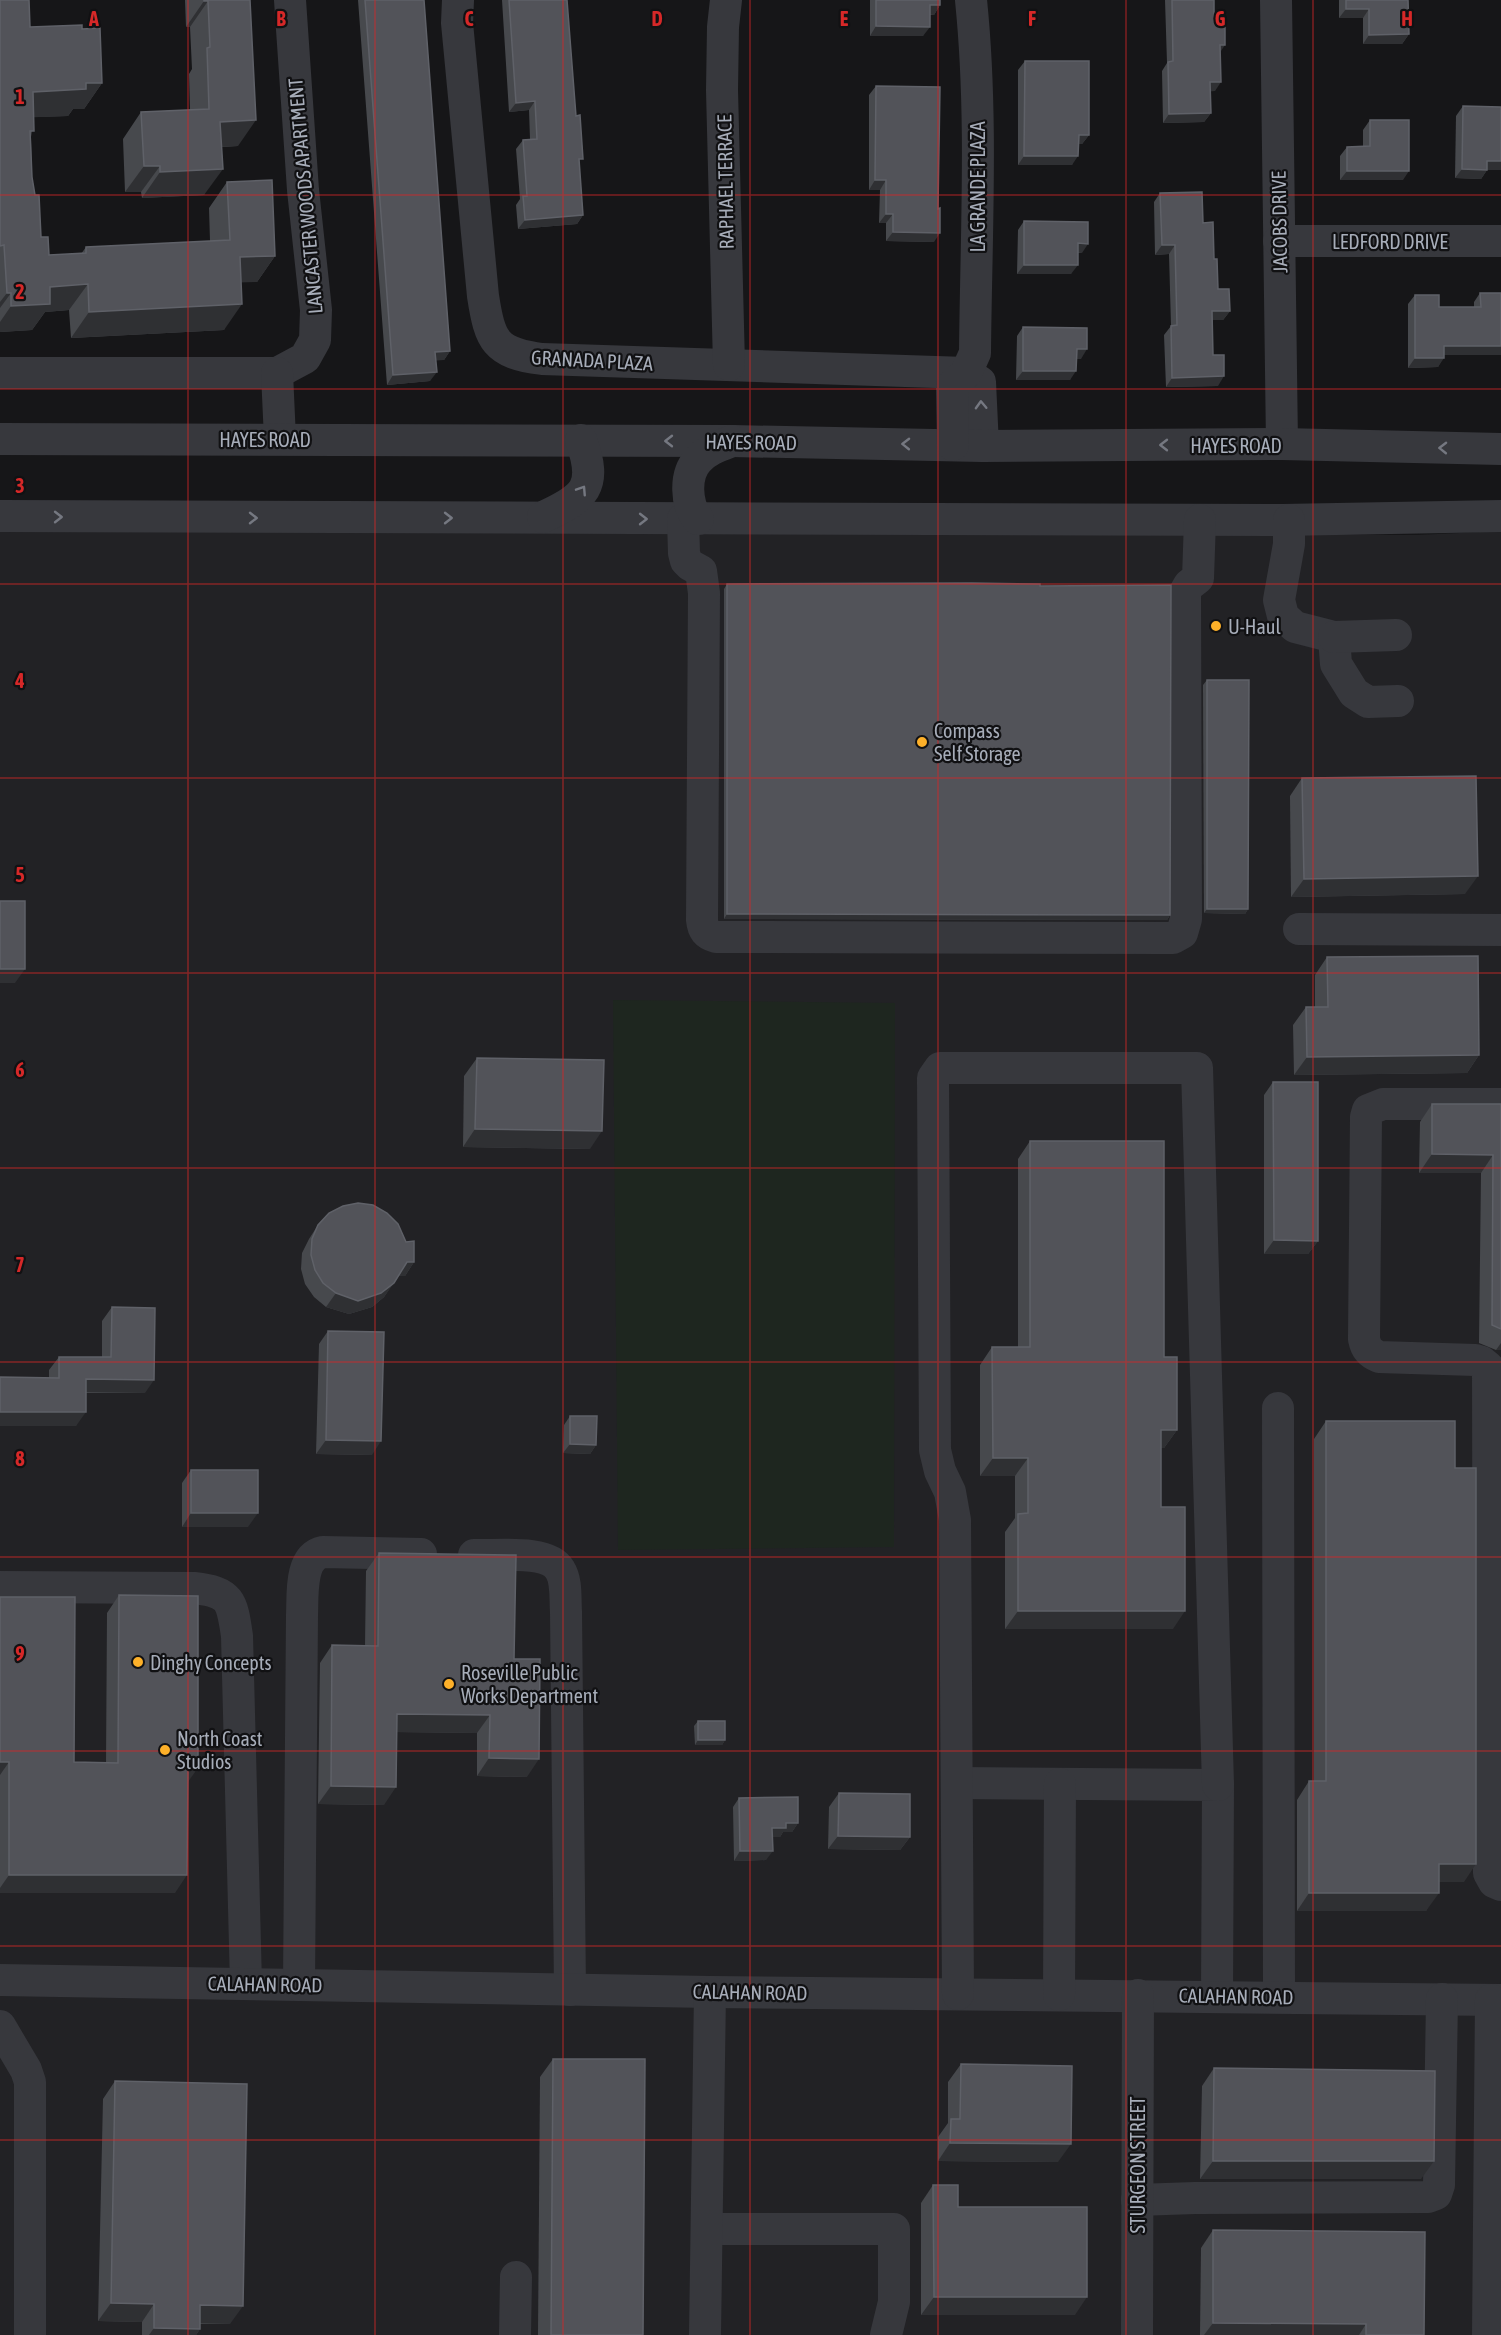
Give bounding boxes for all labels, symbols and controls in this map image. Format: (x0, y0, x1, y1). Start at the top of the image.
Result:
text: A (88, 7, 99, 30)
text: B (276, 7, 286, 30)
text: C (465, 7, 474, 30)
text: D (651, 7, 663, 30)
text: E (840, 7, 849, 30)
text: F (1028, 7, 1036, 30)
text: G (1215, 7, 1226, 30)
text: H (1401, 7, 1413, 30)
street label: LANCASTER WOODS APARTMENT (283, 77, 327, 315)
text: 1 (15, 85, 25, 108)
street label: RAPHAEL TERRACE (712, 114, 738, 250)
street label: LA GRANDE PLAZA (966, 121, 989, 253)
street label: JACOBS DRIVE (1267, 170, 1291, 273)
street label: LEDFORD DRIVE (1332, 230, 1448, 253)
text: 2 (15, 280, 25, 303)
street label: GRANADA PLAZA (531, 345, 654, 375)
one-way arrow (975, 401, 988, 410)
street label: HAYES ROAD (219, 428, 311, 451)
street label: HAYES ROAD (705, 430, 797, 454)
street label: HAYES ROAD (1190, 434, 1282, 457)
one-way arrow (664, 435, 673, 447)
one-way arrow (901, 438, 910, 450)
one-way arrow (1159, 439, 1168, 451)
one-way arrow (1438, 441, 1447, 454)
text: 3 (15, 474, 25, 497)
one-way arrow (574, 486, 586, 496)
one-way arrow (54, 511, 63, 523)
one-way arrow (249, 511, 258, 524)
one-way arrow (444, 512, 453, 525)
one-way arrow (639, 513, 648, 525)
place label: U-Haul (1228, 615, 1281, 638)
marker: U-Haul (1209, 619, 1223, 633)
text: 4 (14, 669, 25, 692)
place label: Compass Self Storage (934, 719, 1020, 765)
marker: Compass Self Storage (915, 735, 929, 749)
text: 5 (15, 863, 25, 886)
text: 6 (15, 1058, 25, 1081)
text: 7 (15, 1253, 25, 1276)
text: 8 (15, 1447, 25, 1470)
text: 9 (15, 1642, 25, 1665)
place label: Dinghy Concepts (150, 1651, 272, 1674)
marker: Dinghy Concepts (131, 1655, 145, 1669)
place label: Roseville Public Works Department (461, 1661, 598, 1707)
marker: Roseville Public Works Department (442, 1677, 456, 1691)
place label: North Coast Studios (177, 1727, 263, 1773)
marker: North Coast Studios (158, 1743, 172, 1757)
street label: CALAHAN ROAD (207, 1972, 323, 1996)
street label: CALAHAN ROAD (692, 1980, 808, 2004)
street label: CALAHAN ROAD (1178, 1984, 1294, 2008)
street label: STURGEON STREET (1126, 2096, 1149, 2234)

